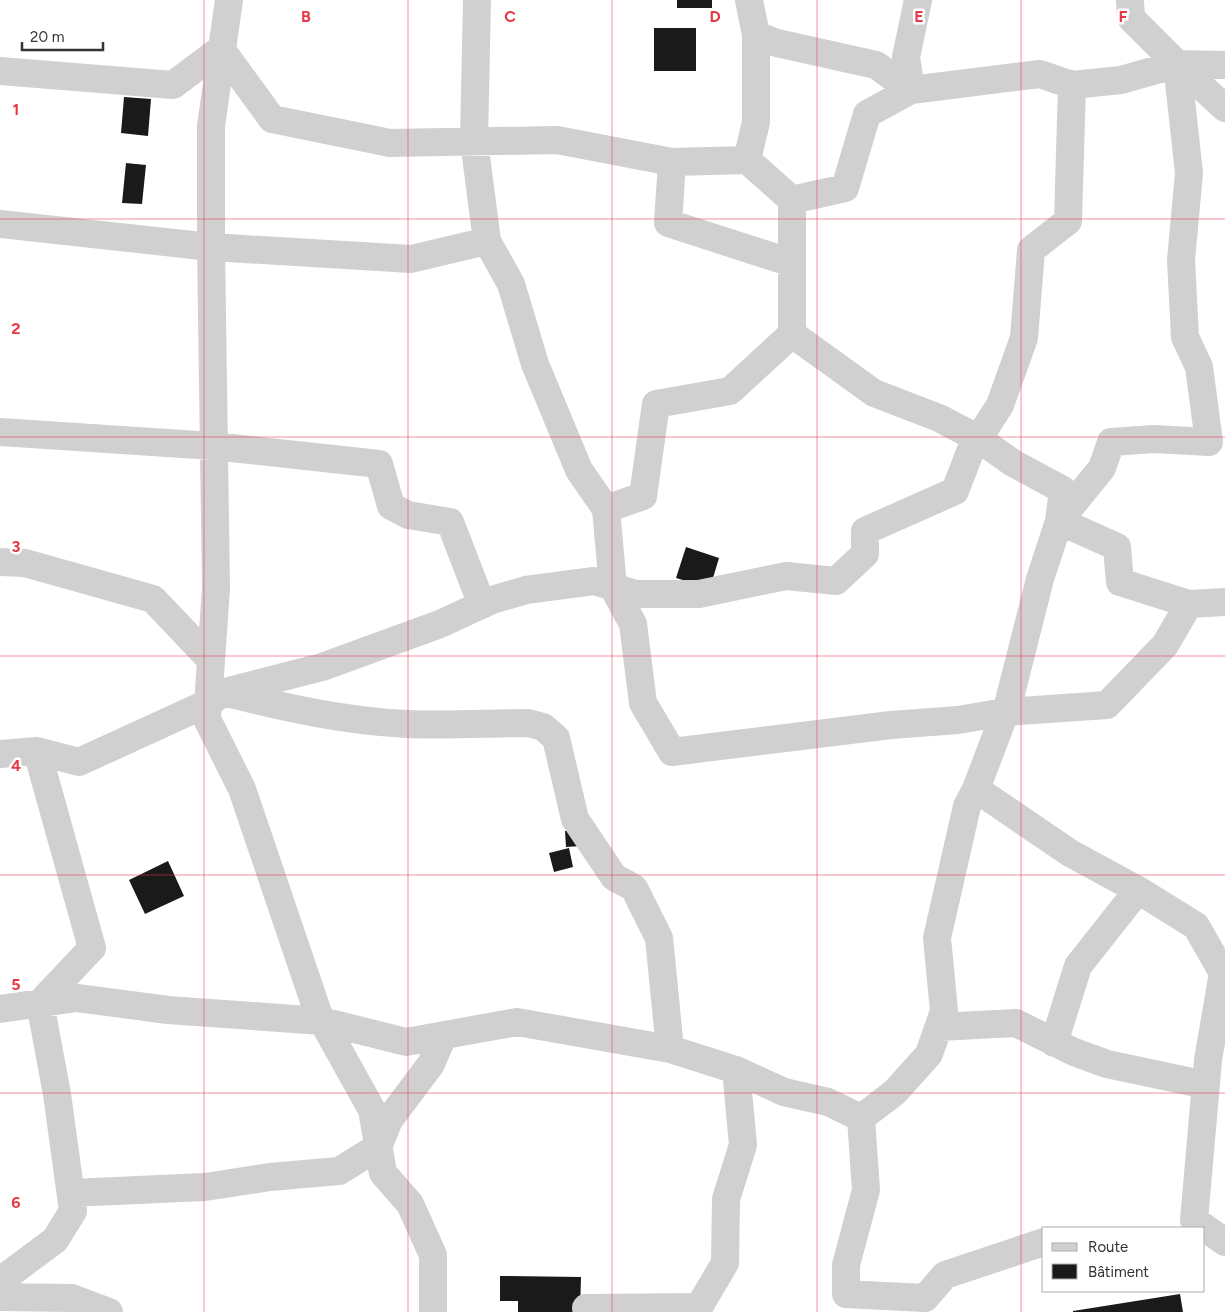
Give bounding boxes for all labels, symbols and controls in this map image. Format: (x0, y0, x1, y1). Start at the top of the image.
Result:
text: B (301, 7, 311, 26)
text: C (504, 7, 516, 26)
text: D (709, 7, 721, 26)
text: E (914, 7, 924, 26)
text: F (1119, 7, 1128, 26)
scale bar (22, 20, 104, 52)
text: 20 m (30, 28, 64, 46)
text: 1 (13, 100, 19, 119)
text: 2 (11, 319, 21, 338)
text: 3 (12, 537, 21, 556)
text: 4 (11, 756, 21, 775)
text: 5 (11, 975, 21, 994)
text: 6 (11, 1193, 21, 1212)
legend (1042, 1227, 1205, 1292)
text: Route (1088, 1238, 1128, 1256)
text: Bâtiment (1088, 1263, 1149, 1281)

